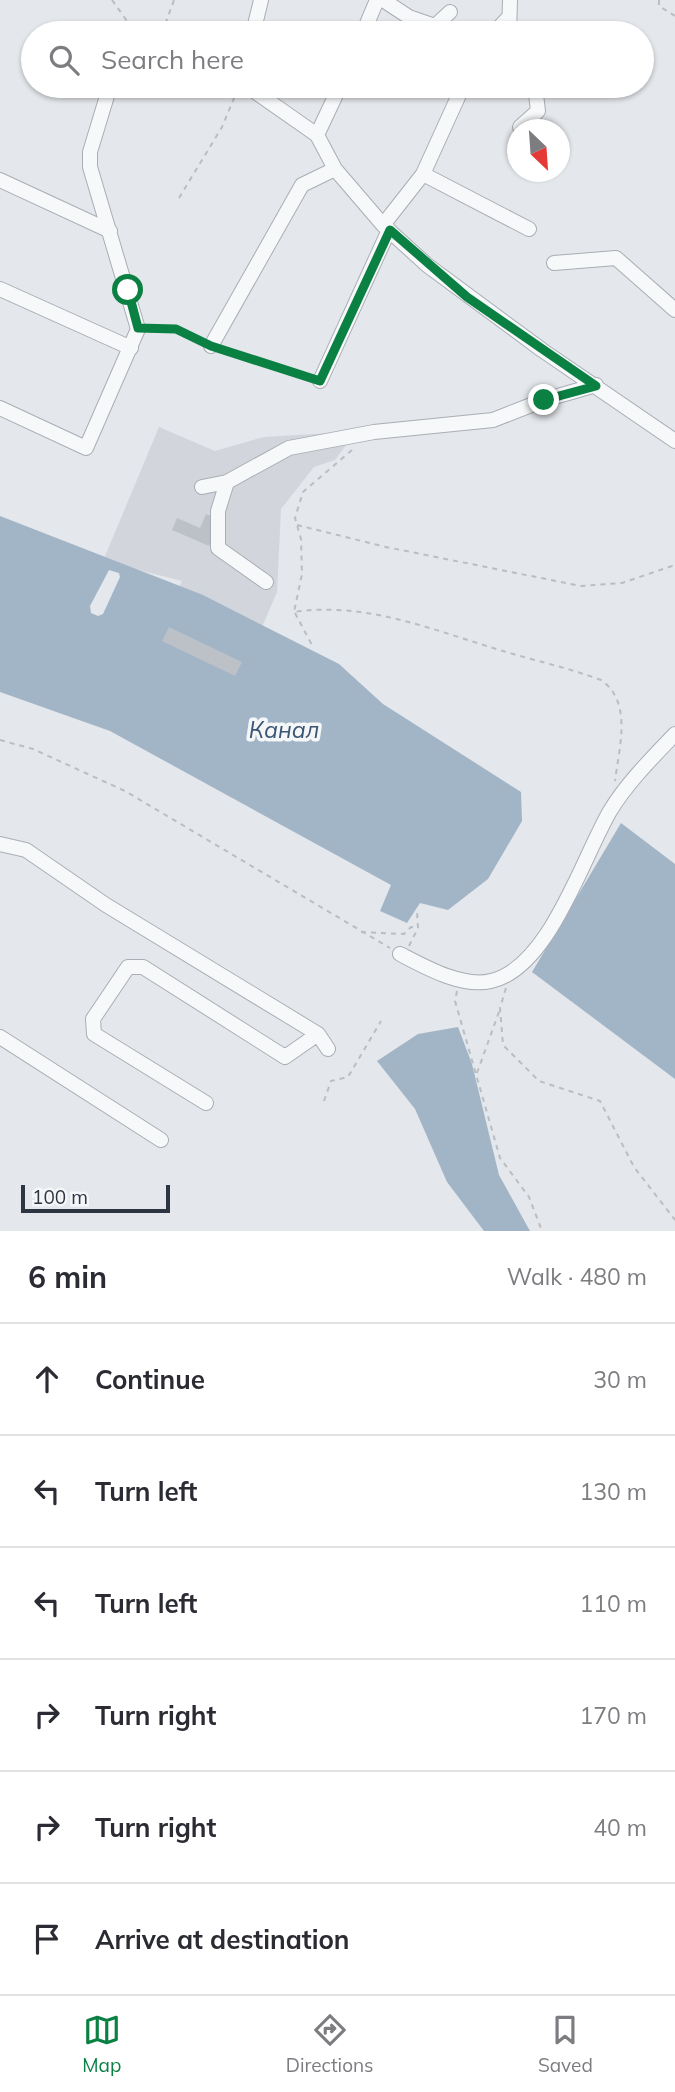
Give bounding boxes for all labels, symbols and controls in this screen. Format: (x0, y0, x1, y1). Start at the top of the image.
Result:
search box (21, 21, 654, 98)
icon: search (45, 41, 83, 79)
text: Search here (101, 43, 244, 76)
north arrow (507, 119, 570, 182)
route start (112, 274, 143, 305)
route end (528, 384, 559, 415)
water label: Канал (249, 715, 319, 744)
scale bar (21, 1182, 170, 1214)
text: 100 m (32, 1185, 88, 1209)
text: 6 min (28, 1258, 107, 1296)
text: Walk · 480 m (507, 1262, 647, 1291)
icon: ahead (28, 1360, 66, 1398)
text: Continue (95, 1363, 205, 1396)
text: 30 m (593, 1365, 647, 1394)
icon: left (28, 1472, 66, 1510)
text: Turn left (95, 1475, 197, 1508)
text: 130 m (579, 1477, 647, 1506)
icon: left (28, 1584, 66, 1622)
text: Turn left (95, 1587, 197, 1620)
text: 110 m (579, 1589, 647, 1618)
icon: right (28, 1696, 66, 1734)
text: Turn right (95, 1699, 216, 1732)
text: 170 m (579, 1701, 647, 1730)
icon: right (28, 1808, 66, 1846)
text: Turn right (95, 1811, 216, 1844)
text: 40 m (593, 1813, 647, 1842)
icon: arrive (28, 1920, 66, 1958)
text: Arrive at destination (95, 1923, 350, 1956)
tab: Map (82, 2011, 121, 2077)
tab: Directions (286, 2011, 374, 2077)
tab: Saved (538, 2011, 593, 2077)

